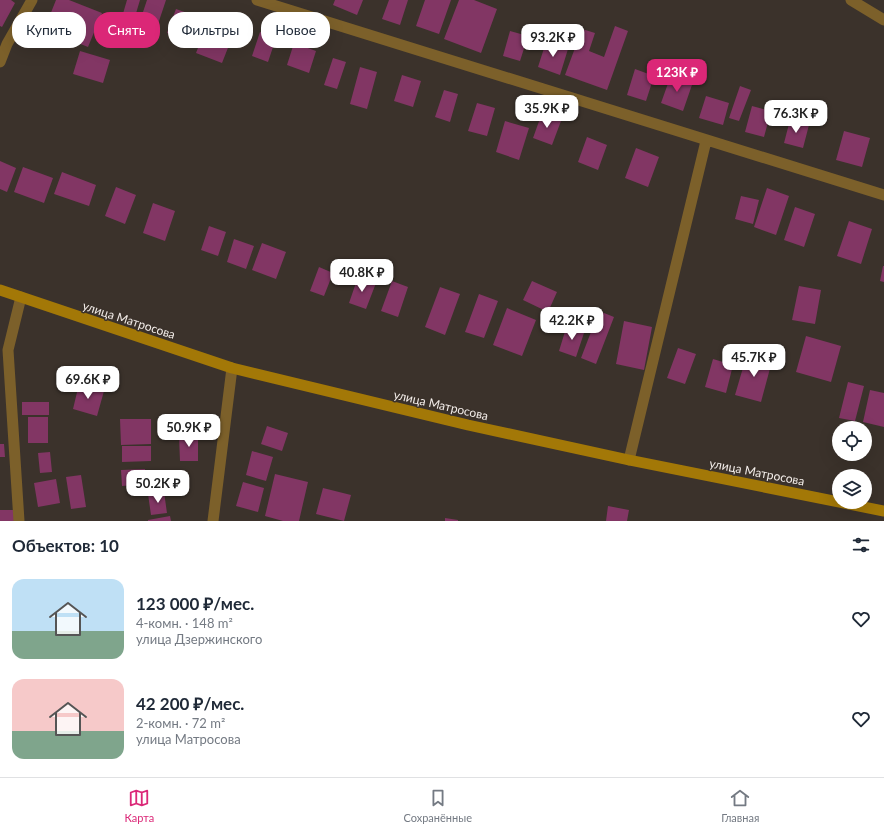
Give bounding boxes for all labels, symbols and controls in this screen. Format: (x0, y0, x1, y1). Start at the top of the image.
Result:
chip: Купить (12, 12, 86, 48)
chip: Снять (94, 12, 160, 48)
chip: Фильтры (168, 12, 253, 48)
chip: Новое (261, 12, 330, 48)
pin: 93.2K ₽ (516, 24, 590, 58)
text: 93.2K ₽ (530, 29, 576, 45)
pin: 123K ₽ (644, 59, 710, 93)
text: 123K ₽ (656, 64, 698, 80)
pin: 35.9K ₽ (510, 95, 584, 129)
text: 35.9K ₽ (524, 100, 570, 116)
pin: 76.3K ₽ (759, 100, 833, 134)
text: 76.3K ₽ (773, 105, 819, 121)
pin: 40.8K ₽ (325, 259, 399, 293)
text: 40.8K ₽ (339, 264, 385, 280)
street label: улица Матросова (81, 298, 177, 342)
pin: 42.2K ₽ (535, 307, 609, 341)
text: 42.2K ₽ (549, 312, 595, 328)
pin: 45.7K ₽ (717, 344, 791, 378)
text: 45.7K ₽ (731, 349, 777, 365)
pin: 69.6K ₽ (51, 366, 125, 400)
text: 69.6K ₽ (65, 371, 111, 387)
street label: улица Матросова (392, 387, 490, 423)
pin: 50.9K ₽ (152, 414, 226, 448)
text: 50.9K ₽ (166, 419, 212, 435)
map controls (832, 421, 872, 509)
button: locate (832, 421, 872, 461)
street label: улица Матросова (708, 455, 806, 489)
button: layers (832, 469, 872, 509)
pin: 50.2K ₽ (121, 470, 195, 504)
text: 50.2K ₽ (135, 475, 181, 491)
icon: filters (850, 534, 872, 556)
text: Объектов: 10 (12, 535, 119, 556)
text: 123 000 ₽/мес. (136, 593, 254, 614)
icon: home (44, 595, 92, 643)
icon: heart (850, 608, 872, 630)
text: 4-комн. · 148 m² (136, 615, 233, 631)
text: улица Дзержинского (136, 631, 262, 647)
text: 42 200 ₽/мес. (136, 693, 244, 714)
icon: home (44, 695, 92, 743)
icon: heart (850, 708, 872, 730)
text: 2-комн. · 72 m² (136, 715, 225, 731)
text: улица Матросова (136, 731, 241, 747)
tab: Карта (125, 787, 154, 824)
tab: Сохранённые (404, 787, 472, 824)
tab: Главная (721, 787, 759, 824)

